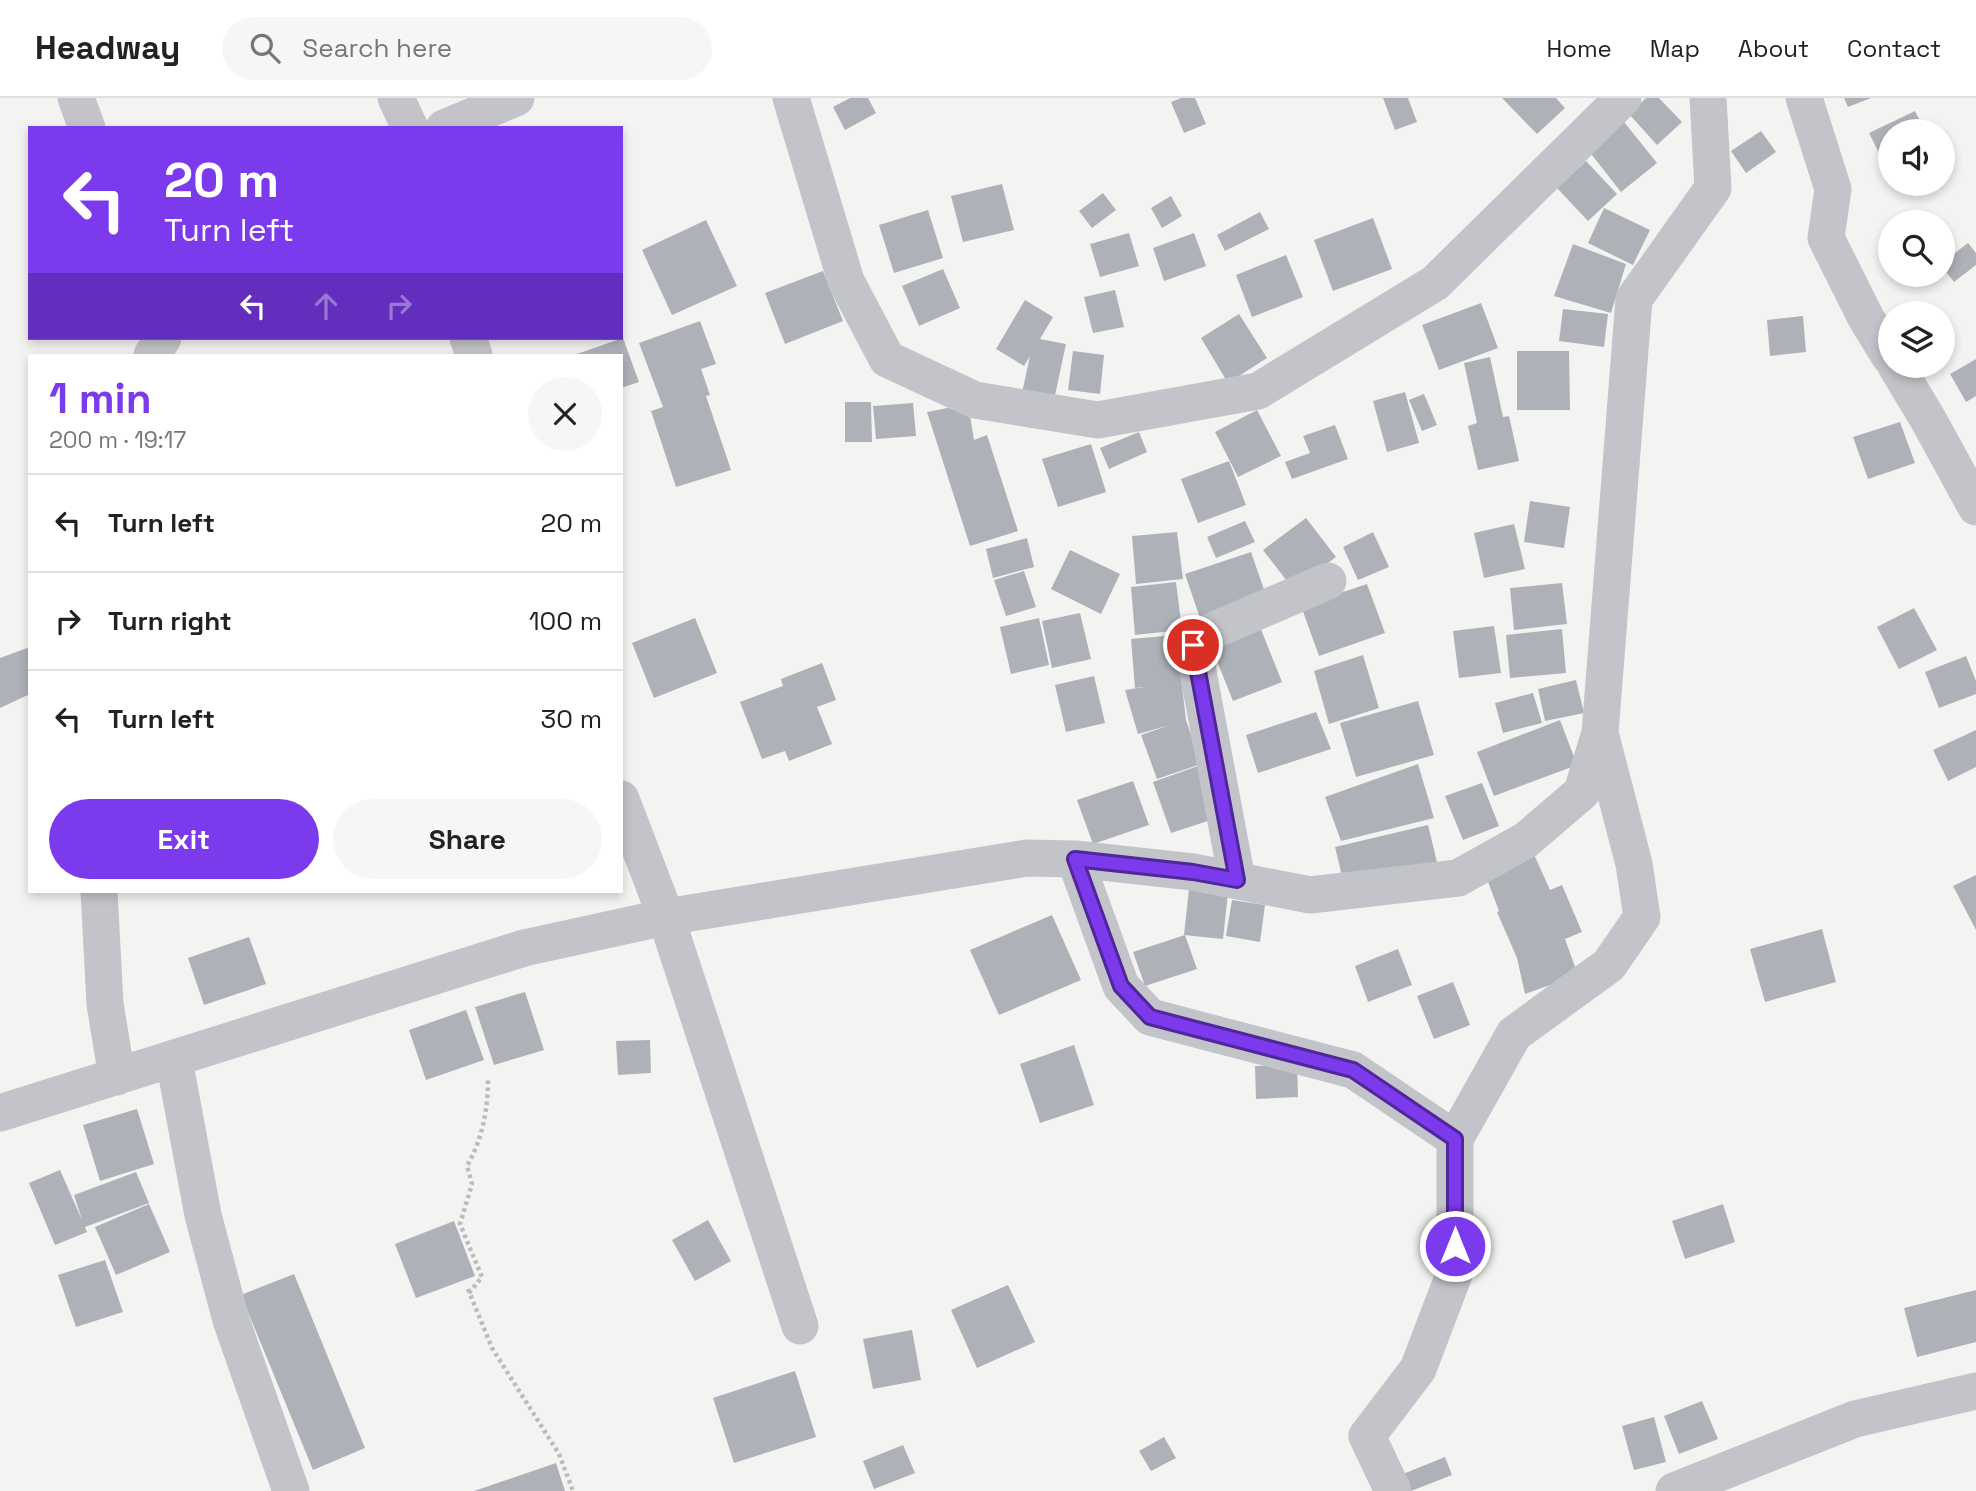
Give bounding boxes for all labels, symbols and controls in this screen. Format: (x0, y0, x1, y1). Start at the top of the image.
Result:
search box (222, 17, 712, 80)
text: Headway (35, 27, 180, 69)
icon: search (246, 29, 284, 67)
text: Search here (302, 31, 452, 65)
text: Home (1546, 33, 1612, 64)
text: Map (1650, 33, 1700, 64)
text: About (1738, 33, 1809, 64)
text: Contact (1847, 33, 1941, 64)
map controls (1878, 119, 1955, 378)
button: sound (1878, 119, 1955, 196)
text: 20 m (164, 149, 279, 211)
icon: left (49, 154, 140, 245)
text: Turn left (164, 210, 294, 250)
button: search (1878, 210, 1955, 287)
icon: left (234, 287, 272, 325)
icon: ahead (307, 287, 345, 325)
icon: right (380, 287, 418, 325)
button: layers (1878, 301, 1955, 378)
text: 1 min (49, 372, 152, 425)
button: close (528, 377, 602, 451)
text: 200 m · 19:17 (49, 425, 186, 455)
icon: left (49, 504, 87, 542)
text: Turn left (108, 506, 215, 540)
text: 20 m (541, 506, 602, 540)
icon: right (49, 602, 87, 640)
text: Turn right (108, 604, 232, 638)
text: 100 m (529, 604, 602, 638)
pin (1163, 615, 1223, 675)
icon: arrive (1174, 626, 1212, 664)
icon: left (49, 700, 87, 738)
text: Turn left (108, 702, 215, 736)
text: 30 m (541, 702, 602, 736)
button: Exit (49, 799, 319, 879)
button: Share (333, 799, 602, 879)
position arrow (1418, 1209, 1492, 1283)

